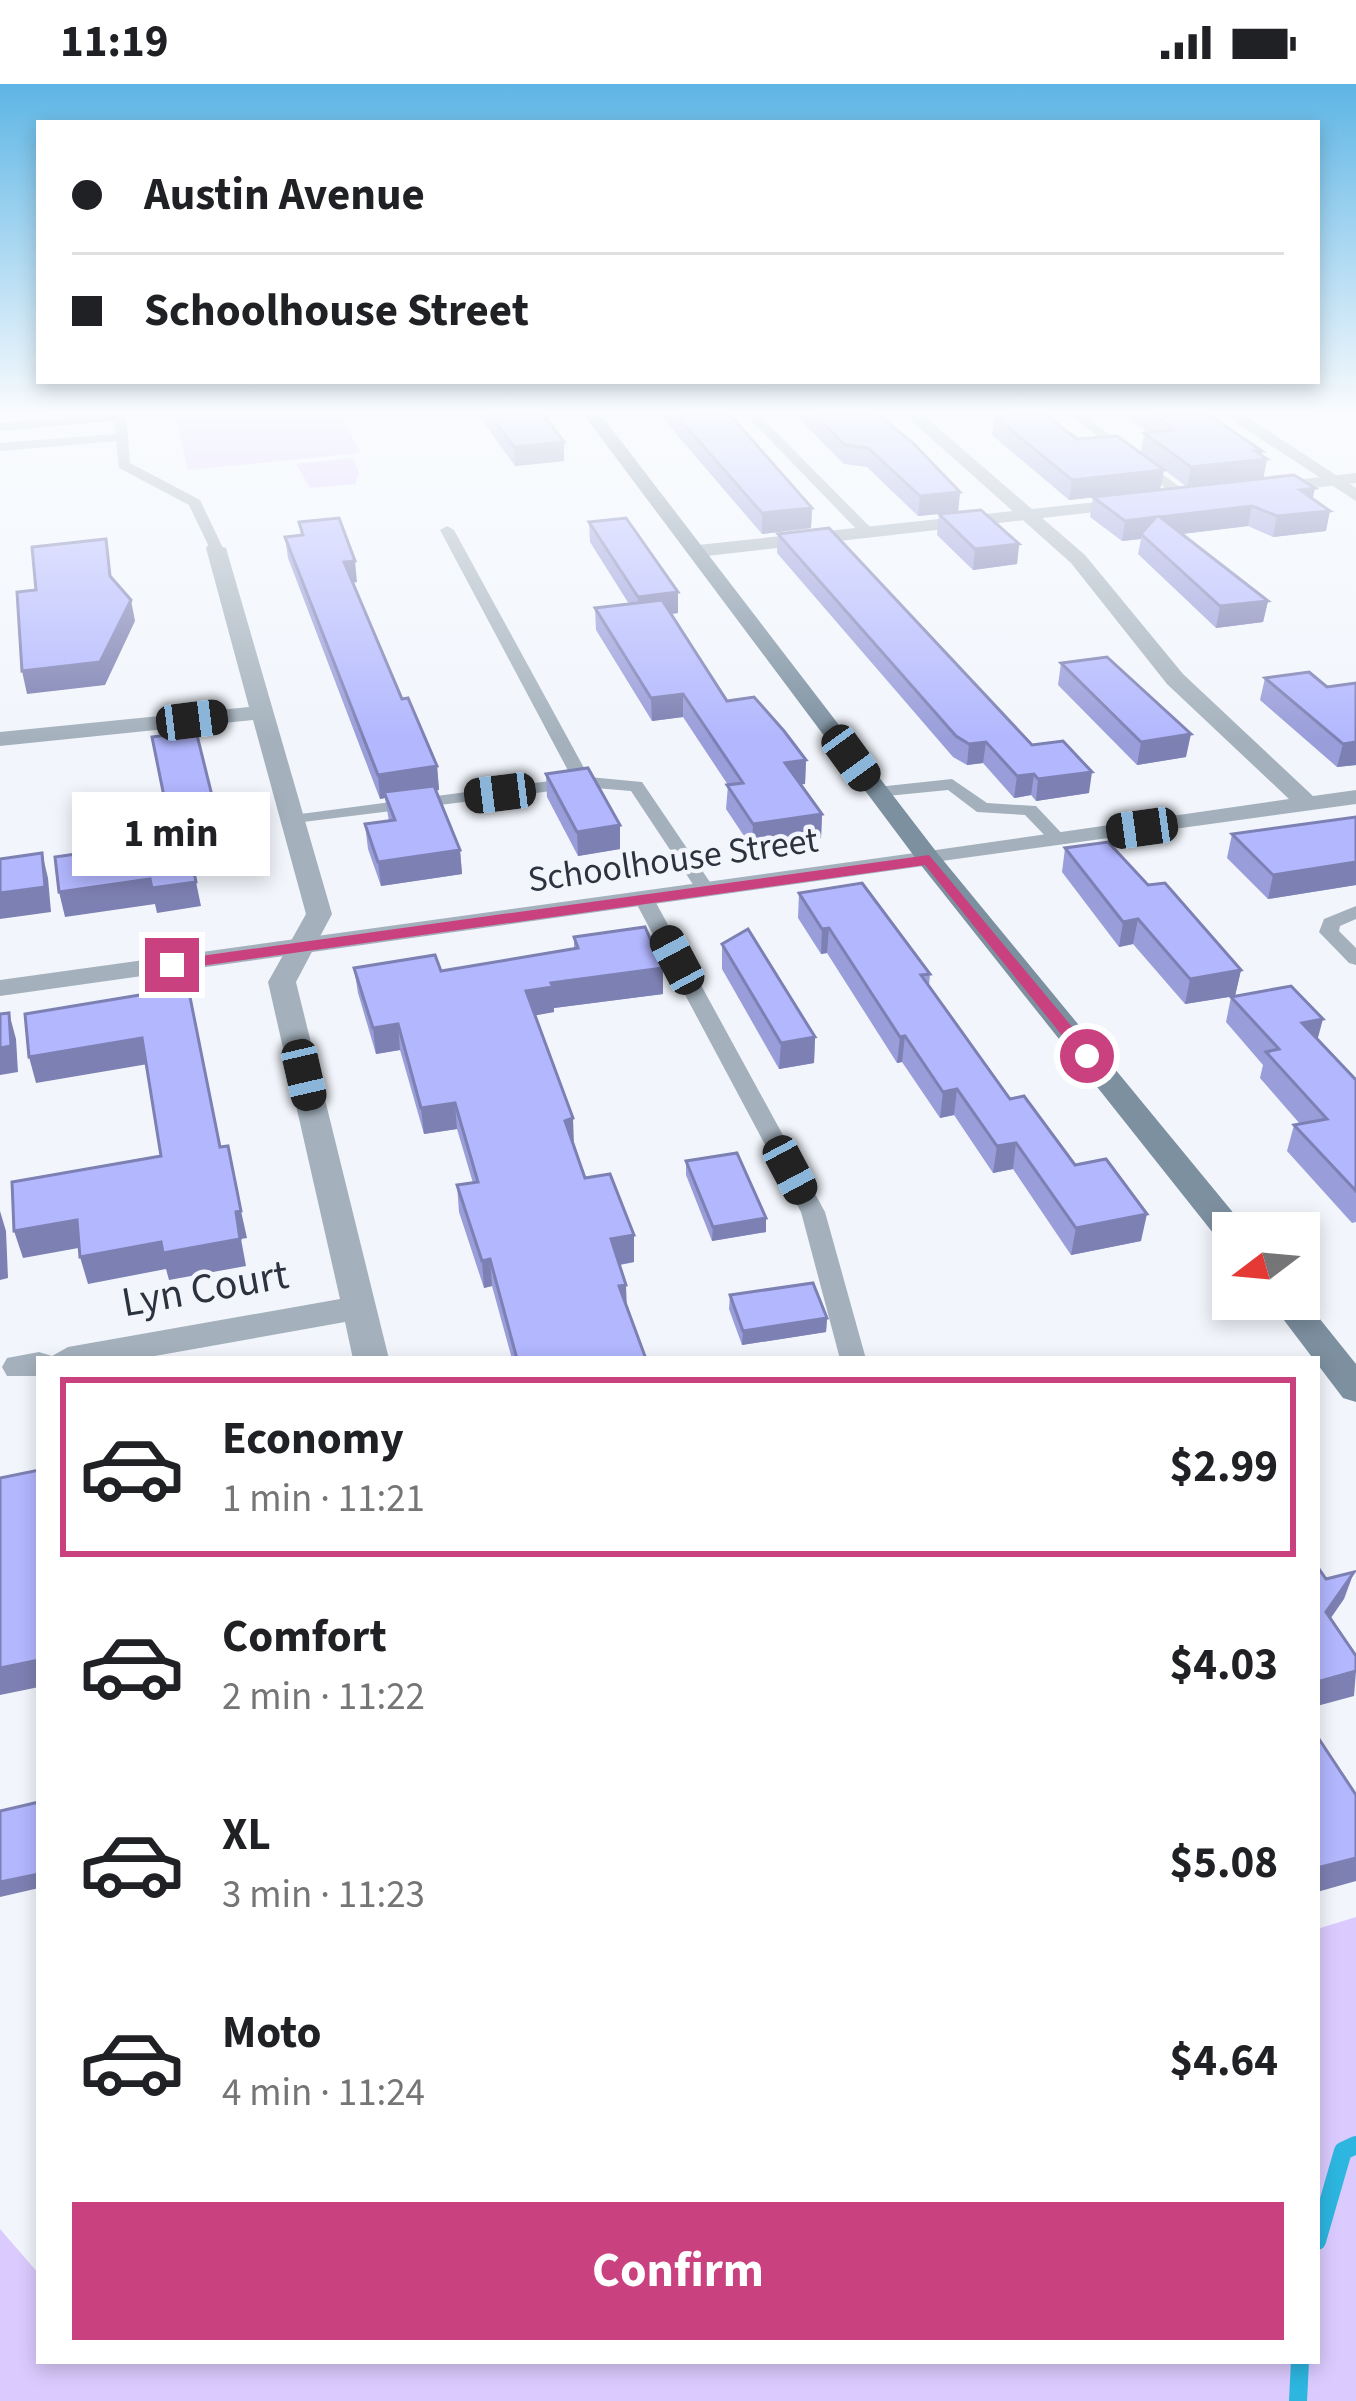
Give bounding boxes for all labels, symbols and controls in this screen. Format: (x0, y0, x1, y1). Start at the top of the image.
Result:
text: 11:19 (60, 10, 169, 74)
text: Austin Avenue (144, 163, 425, 227)
text: Schoolhouse Street (144, 279, 529, 343)
car (154, 698, 230, 742)
car (815, 718, 887, 798)
car (462, 771, 538, 815)
callout: 1 min (73, 791, 271, 875)
car (1104, 805, 1180, 851)
text: 1 min (124, 806, 218, 862)
street label: Schoolhouse Street (525, 814, 821, 906)
car (644, 920, 710, 1000)
route end (145, 938, 199, 992)
route start (1060, 1029, 1114, 1083)
car (278, 1036, 330, 1114)
car (757, 1130, 823, 1210)
north arrow (1212, 1212, 1320, 1320)
map controls (1212, 1212, 1320, 1320)
street label: Lyn Court (117, 1245, 293, 1333)
text: Economy (222, 1407, 404, 1471)
icon: car (78, 1413, 186, 1521)
text: $2.99 (1169, 1435, 1278, 1499)
text: 1 min · 11:21 (222, 1471, 425, 1527)
text: Comfort (222, 1605, 387, 1669)
icon: car (78, 1611, 186, 1719)
text: $4.03 (1169, 1633, 1278, 1697)
text: 2 min · 11:22 (222, 1669, 425, 1725)
text: XL (222, 1803, 271, 1867)
icon: car (78, 1809, 186, 1917)
text: $5.08 (1169, 1831, 1278, 1895)
text: 3 min · 11:23 (222, 1867, 425, 1923)
text: Moto (222, 2001, 321, 2065)
icon: car (78, 2007, 186, 2115)
text: $4.64 (1169, 2029, 1278, 2093)
text: 4 min · 11:24 (222, 2065, 425, 2121)
button: Confirm (72, 2202, 1284, 2340)

